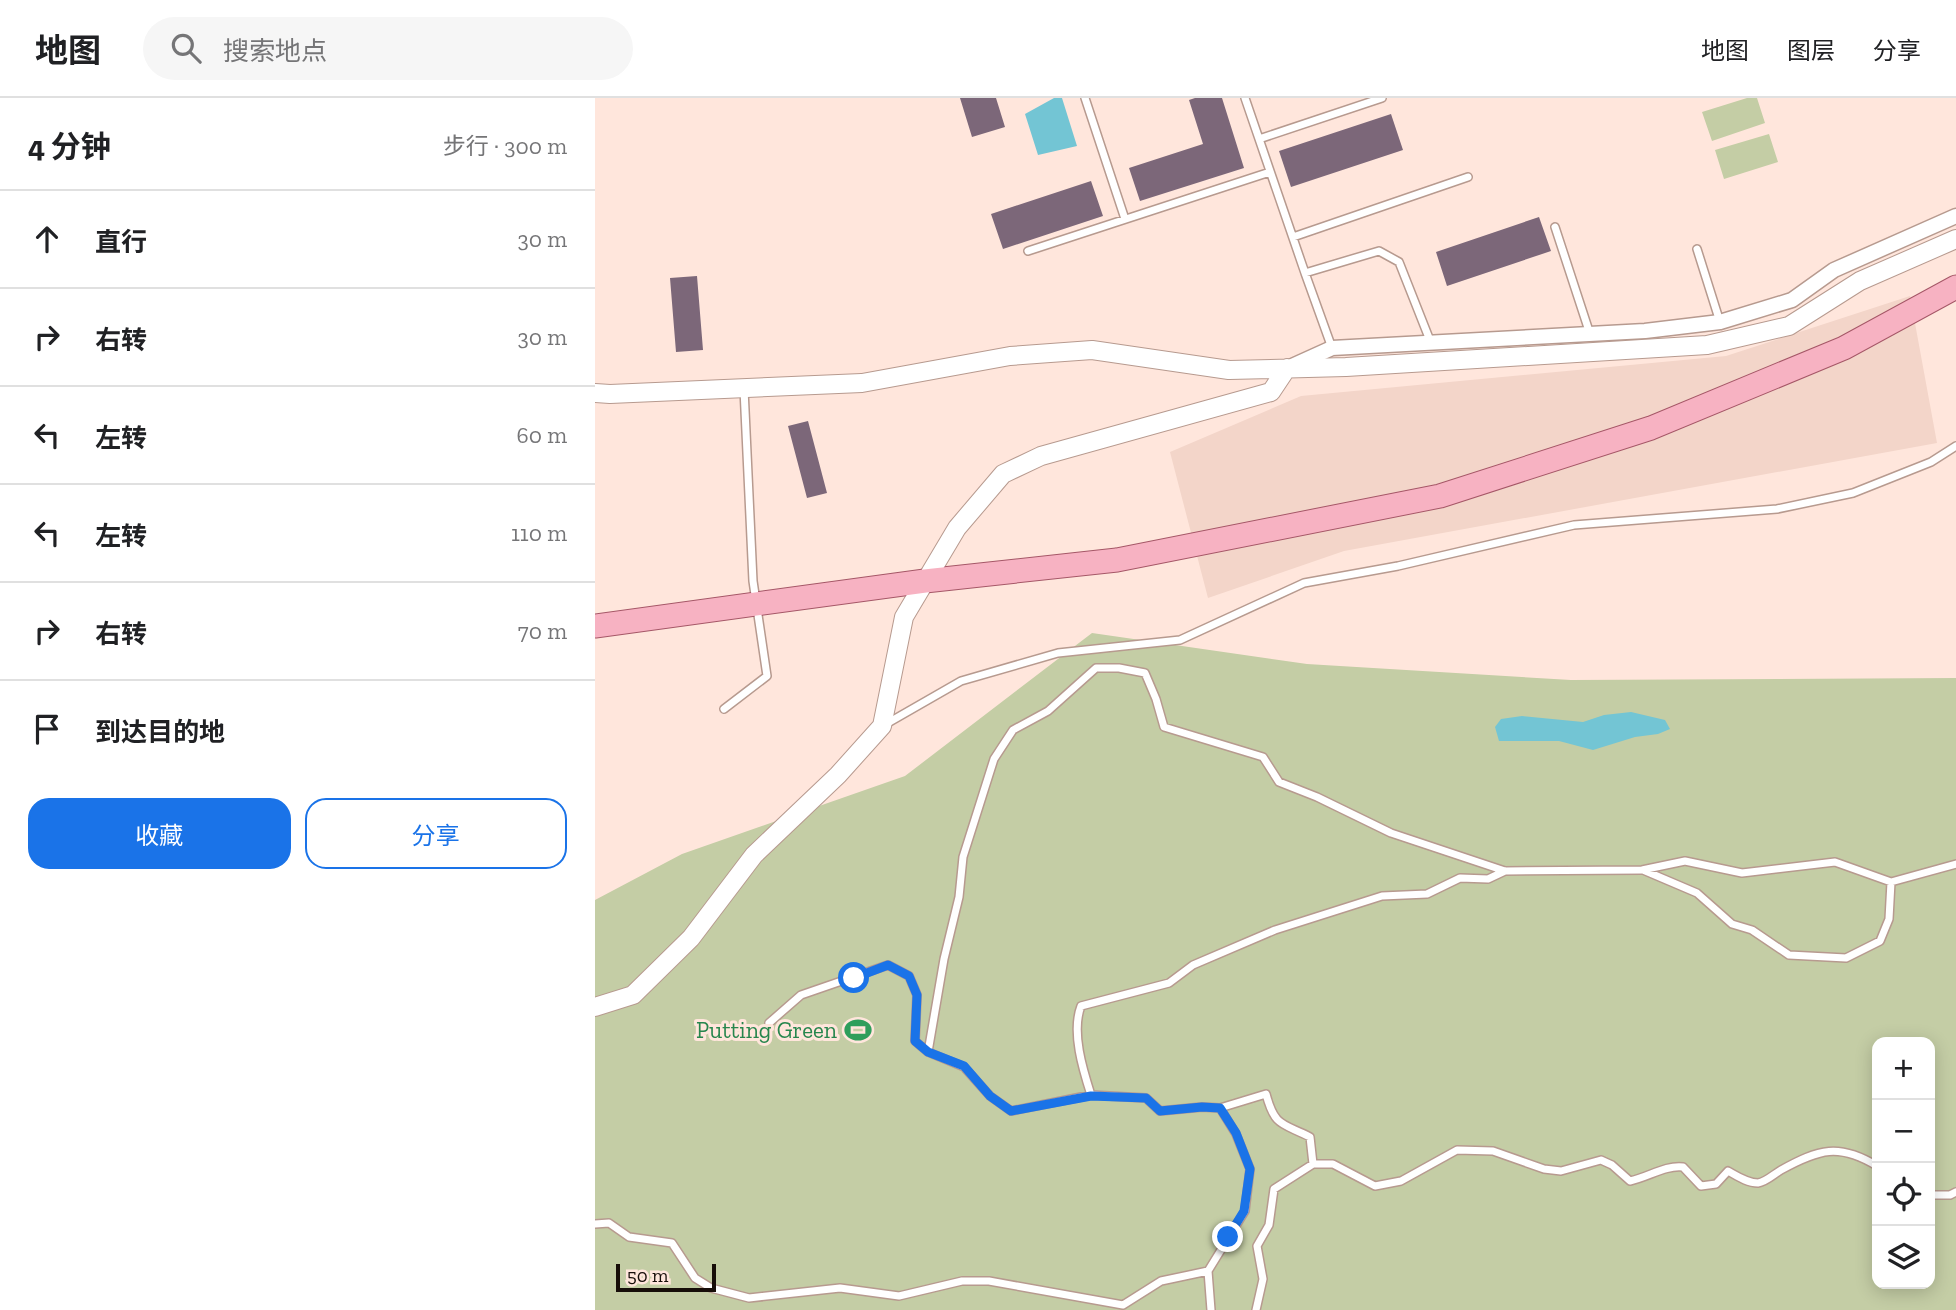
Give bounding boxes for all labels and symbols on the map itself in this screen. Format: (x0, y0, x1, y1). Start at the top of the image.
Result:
route start (838, 962, 869, 993)
sports icon: Putting Green (843, 1015, 873, 1045)
place label: Putting Green (696, 1016, 837, 1044)
route end (1212, 1221, 1243, 1252)
scale bar (616, 1261, 716, 1293)

